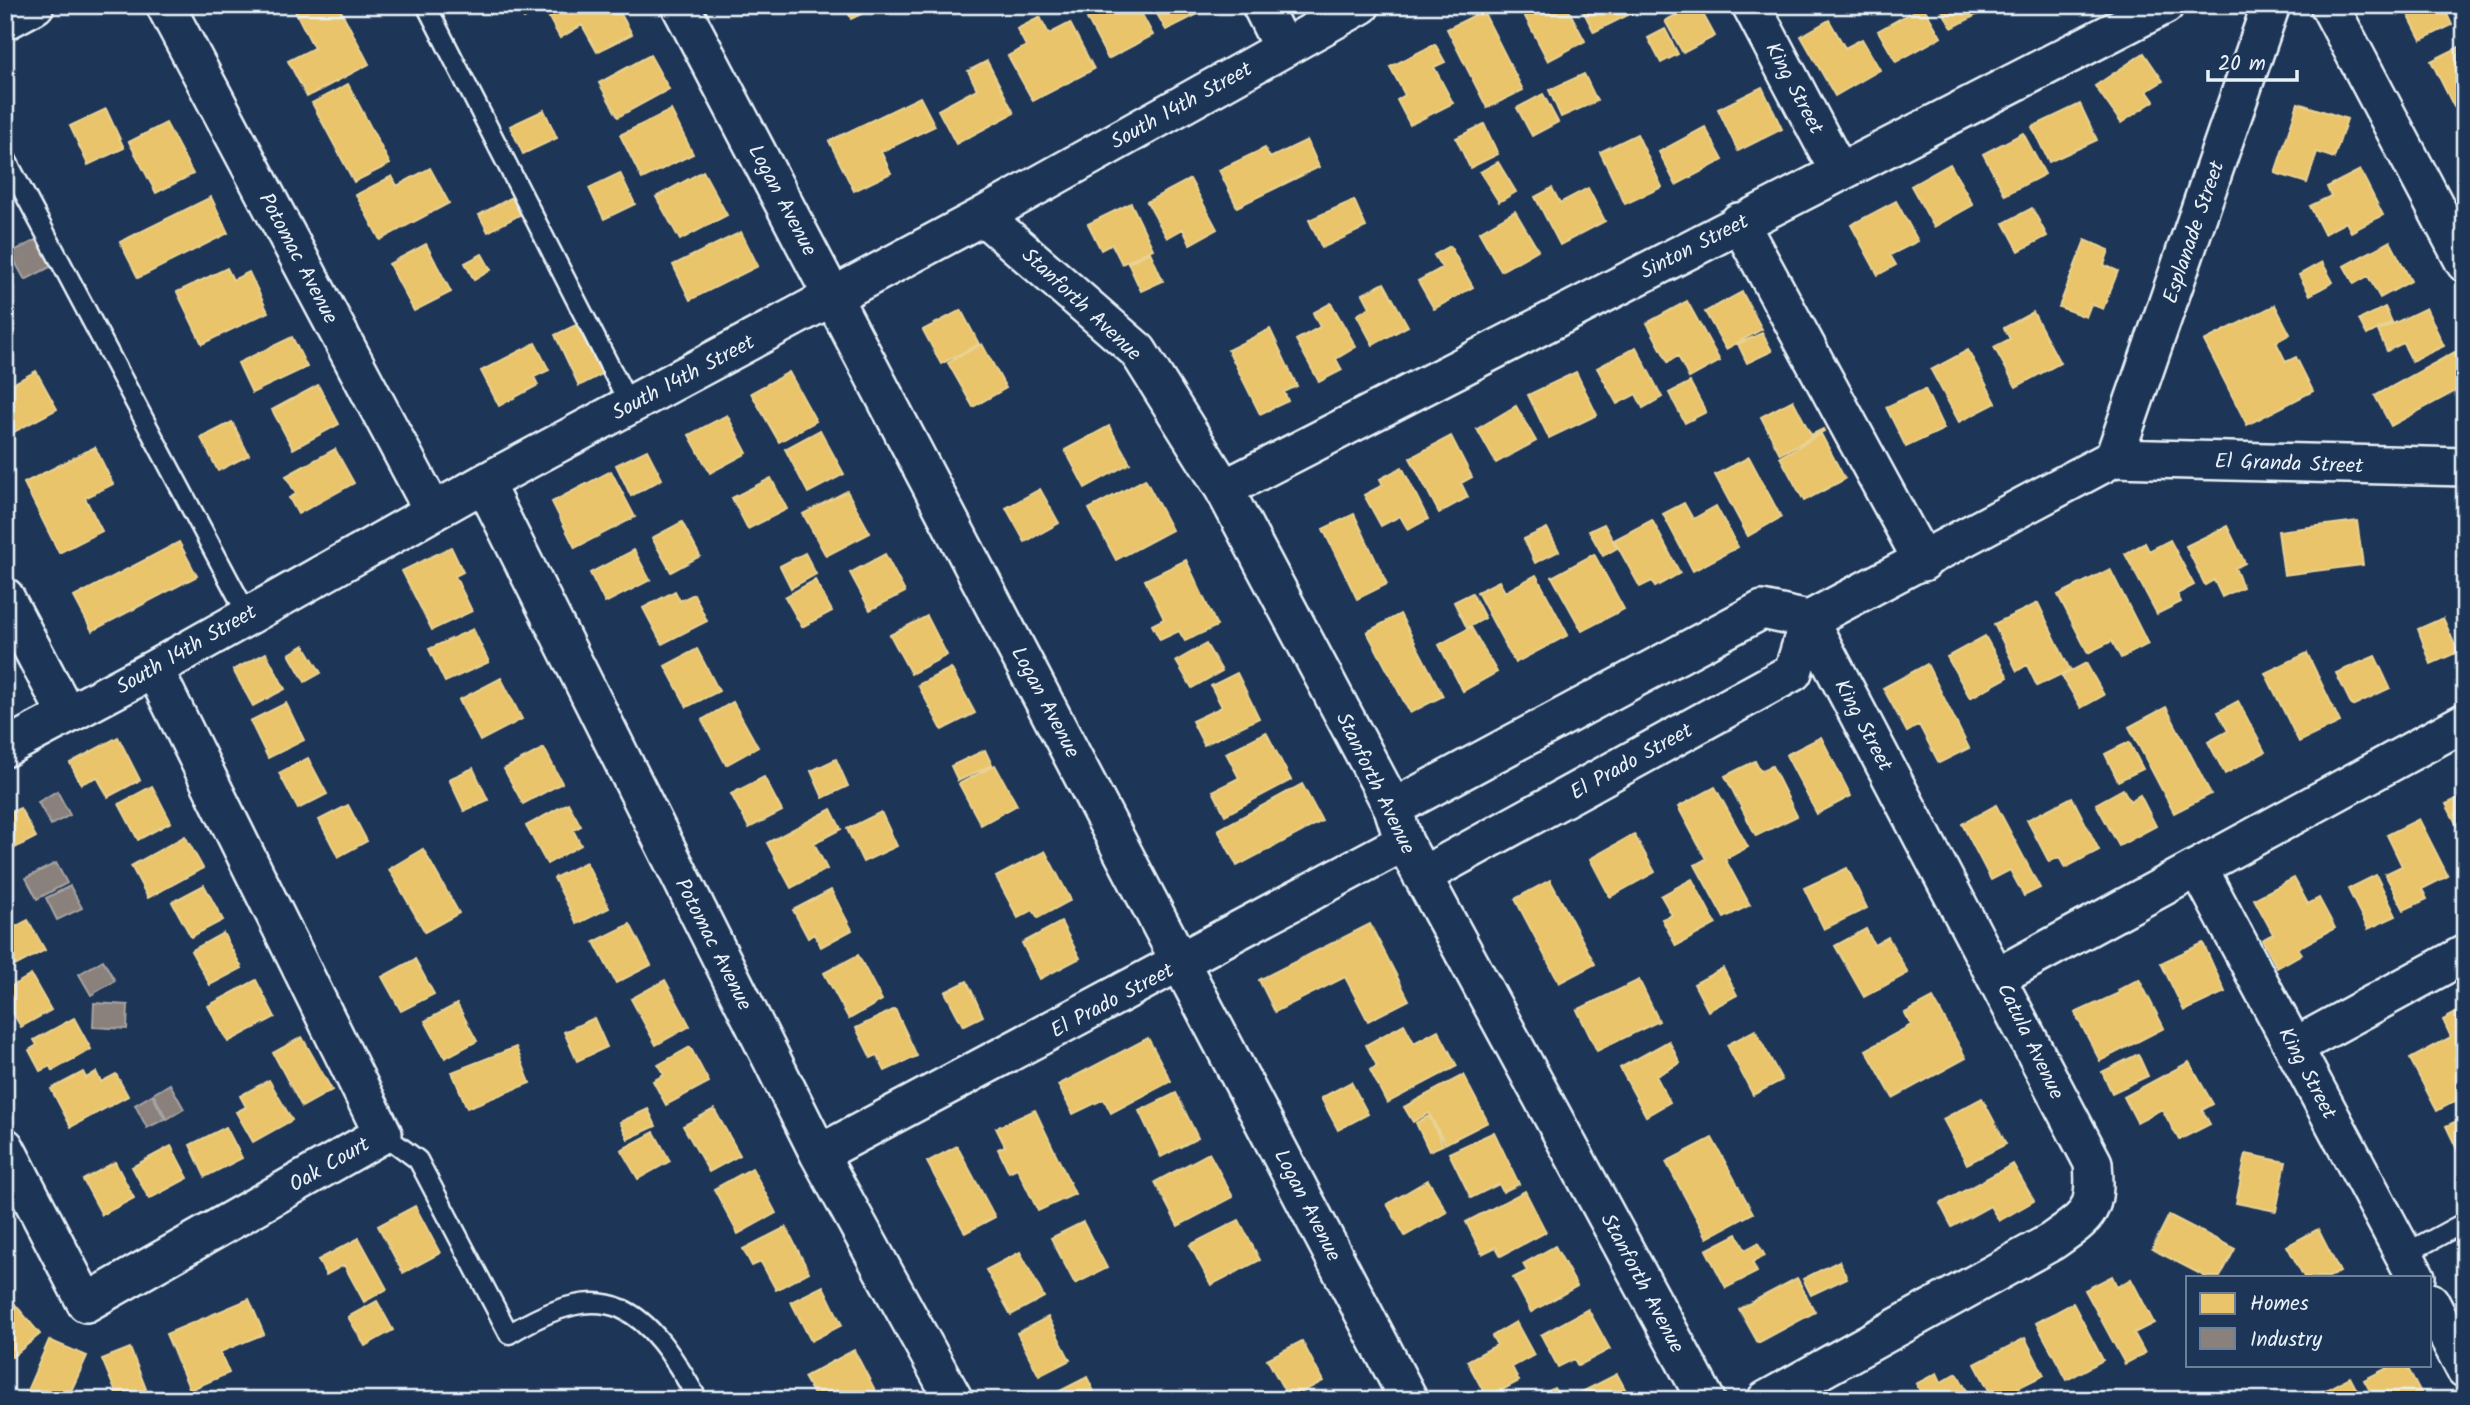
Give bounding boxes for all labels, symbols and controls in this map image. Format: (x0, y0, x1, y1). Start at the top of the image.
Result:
street label: King Street (1756, 37, 1832, 141)
scale bar (2208, 38, 2297, 82)
text: 20 m (2218, 48, 2266, 81)
street label: South 14th Street (1105, 53, 1259, 159)
street label: Logan Avenue (738, 139, 825, 263)
street label: Esplanade Street (2155, 156, 2235, 308)
street label: Potomac Avenue (249, 187, 346, 331)
street label: Sinton Street (1635, 205, 1755, 289)
street label: Stanforth Avenue (1013, 240, 1149, 370)
street label: South 14th Street (606, 326, 762, 430)
street label: El Granda Street (2214, 445, 2365, 484)
street label: South 14th Street (110, 596, 264, 704)
street label: Logan Avenue (1001, 641, 1088, 765)
street label: King Street (1825, 674, 1901, 778)
street label: Stanforth Avenue (1326, 707, 1424, 861)
street label: El Prado Street (1564, 715, 1700, 810)
street label: Potomac Avenue (665, 873, 760, 1017)
street label: El Prado Street (1045, 954, 1181, 1048)
street label: Catula Avenue (1987, 978, 2072, 1106)
street label: King Street (2269, 1022, 2345, 1126)
street label: Oak Court (283, 1129, 377, 1202)
street label: Logan Avenue (1264, 1144, 1349, 1268)
street label: Stanforth Avenue (1591, 1208, 1693, 1360)
legend (2186, 1276, 2432, 1366)
text: Homes (2250, 1288, 2309, 1321)
text: Industry (2250, 1324, 2322, 1357)

